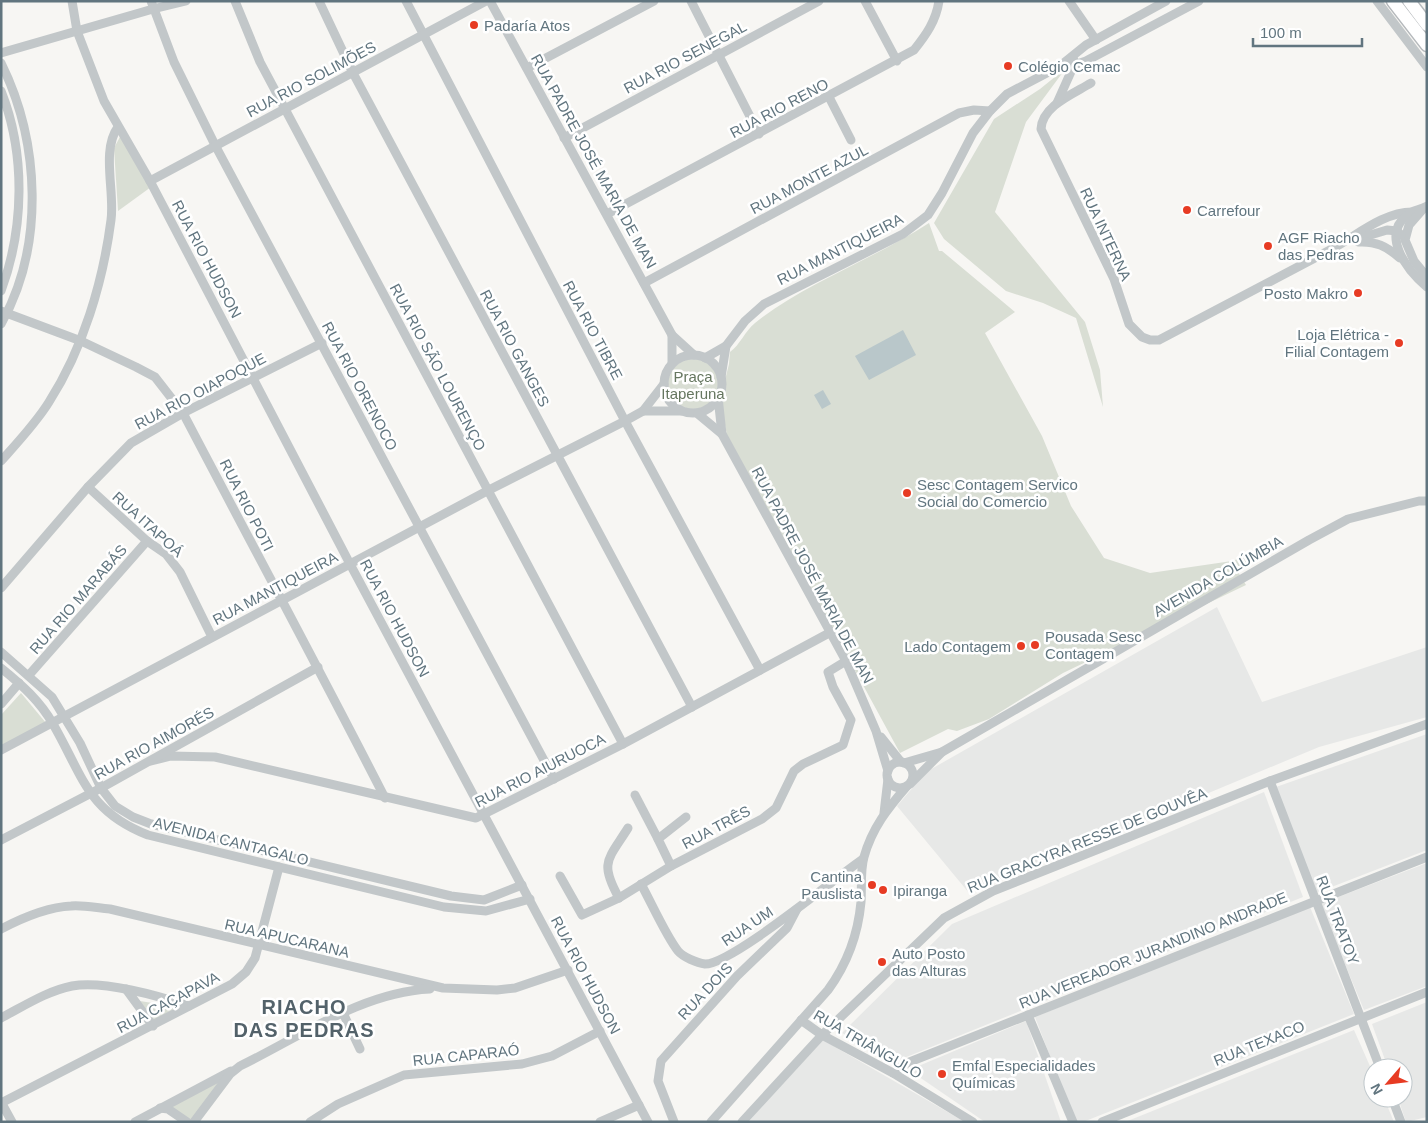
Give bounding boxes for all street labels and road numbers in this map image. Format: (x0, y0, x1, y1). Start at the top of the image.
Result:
street label: RUA RIO SENEGAL (621, 17, 749, 97)
street label: RUA RIO SOLIMÕES (243, 38, 379, 120)
street label: RUA PADRE JOSÉ MARIA DE MAN (528, 51, 660, 271)
street label: RUA RIO RENO (727, 75, 831, 141)
street label: RUA MONTE AZUL (747, 141, 871, 217)
street label: RUA INTERNA (1077, 185, 1135, 283)
street label: RUA RIO HUDSON (169, 197, 245, 321)
street label: RUA MANTIQUEIRA (774, 210, 906, 288)
street label: RUA RIO TIBRE (560, 278, 626, 382)
street label: RUA RIO SÃO LOURENÇO (387, 281, 489, 453)
street label: RUA RIO GANGES (477, 287, 553, 409)
street label: RUA RIO ORENOCO (319, 319, 401, 453)
street label: RUA RIO OIAPOQUE (132, 349, 268, 433)
street label: RUA RIO POTI (217, 456, 277, 554)
street label: RUA PADRE JOSÉ MARIA DE MAN (749, 464, 877, 686)
street label: RUA ITAPOÁ (109, 488, 187, 560)
street label: AVENIDA COLÚMBIA (1150, 532, 1286, 620)
street label: RUA RIO MARABÁS (26, 541, 130, 657)
street label: RUA MANTIQUEIRA (210, 548, 340, 628)
street label: RUA RIO HUDSON (357, 556, 433, 680)
street label: RUA RIO AIMORÉS (91, 703, 217, 783)
street label: RUA RIO AIURUOCA (472, 730, 608, 810)
street label: RUA GRACYRA RESSE DE GOUVÊA (965, 784, 1209, 896)
street label: RUA TRÊS (679, 802, 753, 852)
street label: AVENIDA CANTAGALO (152, 813, 310, 869)
street label: RUA TRATOY (1313, 873, 1363, 967)
street label: RUA VEREADOR JURANDINO ANDRADE (1017, 888, 1289, 1012)
street label: RUA UM (718, 903, 776, 949)
street label: RUA RIO HUDSON (548, 913, 624, 1037)
street label: RUA APUCARANA (223, 915, 351, 961)
street label: RUA DOIS (674, 959, 736, 1023)
street label: RUA CAÇAPAVA (114, 968, 222, 1036)
street label: RUA TRIÂNGULO (811, 1006, 925, 1082)
street label: RUA TEXACO (1211, 1017, 1307, 1069)
street label: RUA CAPARAÓ (412, 1041, 520, 1069)

